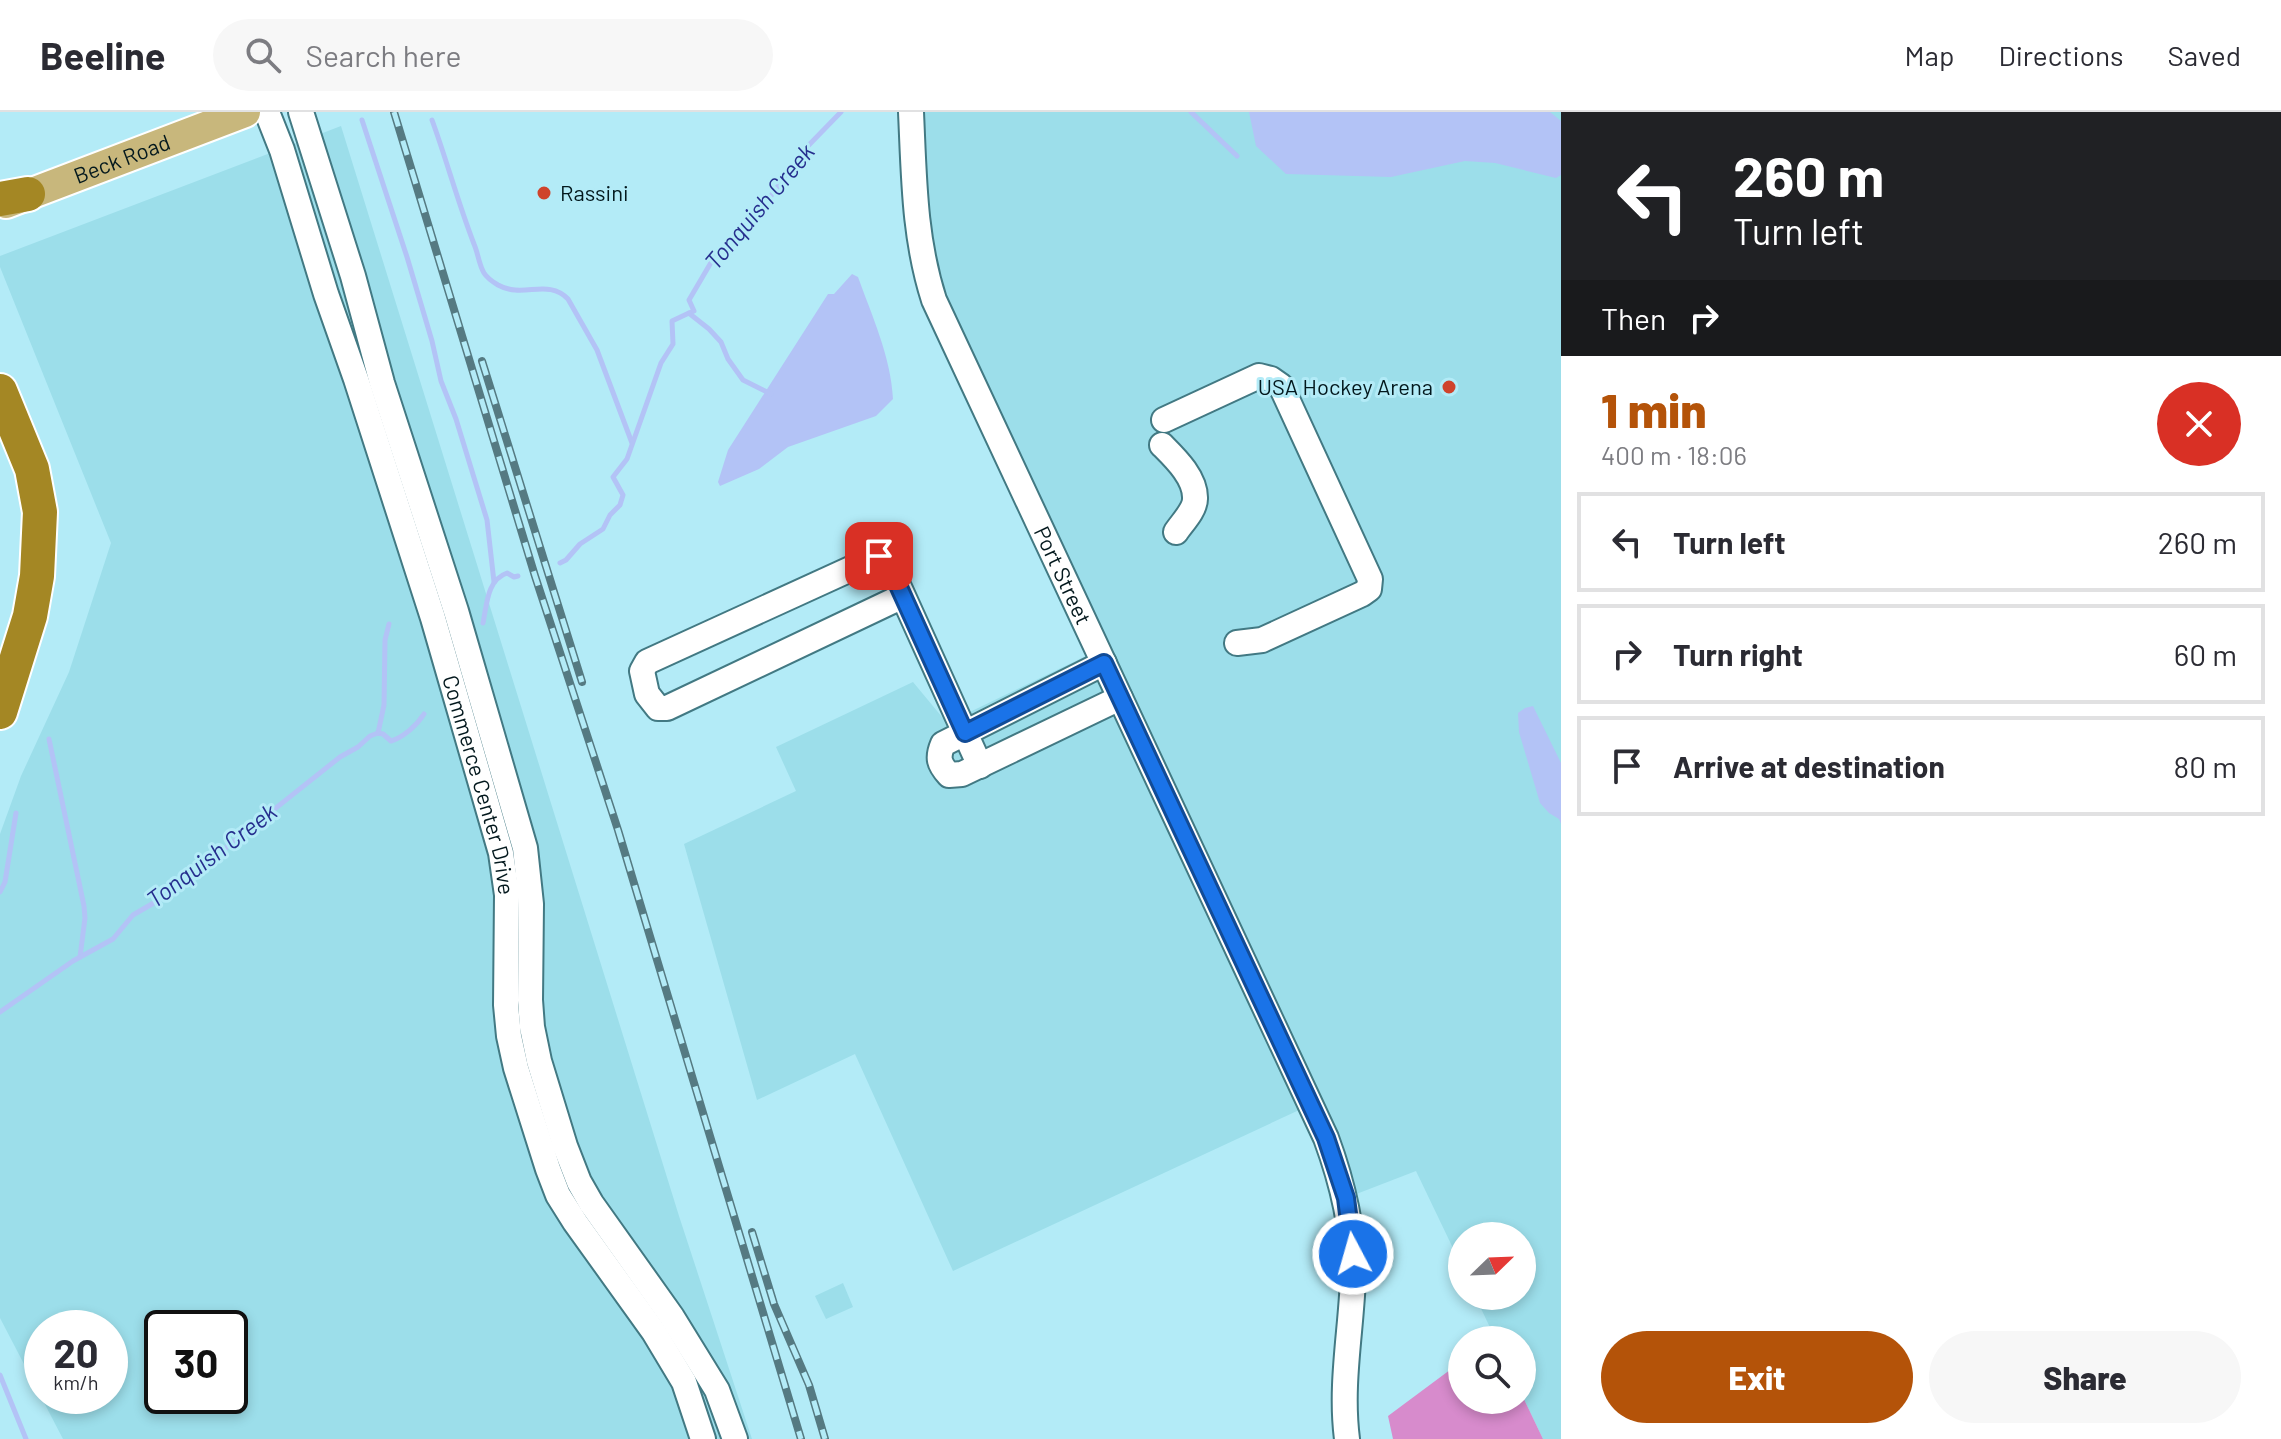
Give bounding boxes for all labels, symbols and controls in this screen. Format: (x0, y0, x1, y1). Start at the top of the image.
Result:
search box (213, 19, 773, 91)
text: Beeline (40, 32, 165, 78)
icon: search (241, 33, 285, 77)
text: Search here (305, 37, 461, 73)
text: Map (1905, 38, 1954, 72)
text: Directions (1998, 38, 2124, 72)
text: Saved (2168, 38, 2241, 72)
street label: Beck Road (70, 128, 173, 188)
water label: Tonquish Creek (698, 137, 820, 275)
text: 260 m (1733, 141, 1884, 208)
icon: left (1601, 144, 1705, 248)
place label: Rassini (560, 179, 629, 205)
marker: Rassini (535, 184, 553, 202)
text: Turn left (1733, 209, 1864, 252)
icon: right (1682, 296, 1726, 340)
text: Then (1601, 300, 1666, 336)
place label: USA Hockey Arena (1258, 373, 1433, 399)
marker: USA Hockey Arena (1440, 378, 1458, 396)
text: 1 min (1601, 380, 1707, 438)
button: close (2157, 382, 2241, 466)
text: 400 m · 18:06 (1601, 439, 1747, 470)
icon: left (1605, 520, 1649, 564)
pin (845, 522, 913, 590)
street label: Port Street (1030, 522, 1098, 628)
text: Turn left (1673, 524, 1786, 560)
text: 260 m (2158, 524, 2237, 560)
icon: arrive (857, 534, 901, 578)
icon: right (1605, 632, 1649, 676)
text: Turn right (1673, 636, 1803, 672)
text: 60 m (2174, 636, 2237, 672)
street label: Commerce Center Drive (438, 672, 521, 896)
icon: arrive (1605, 744, 1649, 788)
text: Arrive at destination (1673, 748, 1945, 784)
text: 80 m (2174, 748, 2237, 784)
water label: Tonquish Creek (140, 796, 282, 913)
position arrow (1311, 1212, 1395, 1296)
north arrow (1448, 1222, 1536, 1310)
map controls (1448, 1222, 1536, 1414)
speed limit sign: 30 (144, 1310, 248, 1414)
button: search (1448, 1326, 1536, 1414)
text: 20 (53, 1328, 99, 1376)
button: Exit (1601, 1331, 1913, 1423)
button: Share (1929, 1331, 2241, 1423)
text: km/h (53, 1370, 99, 1394)

